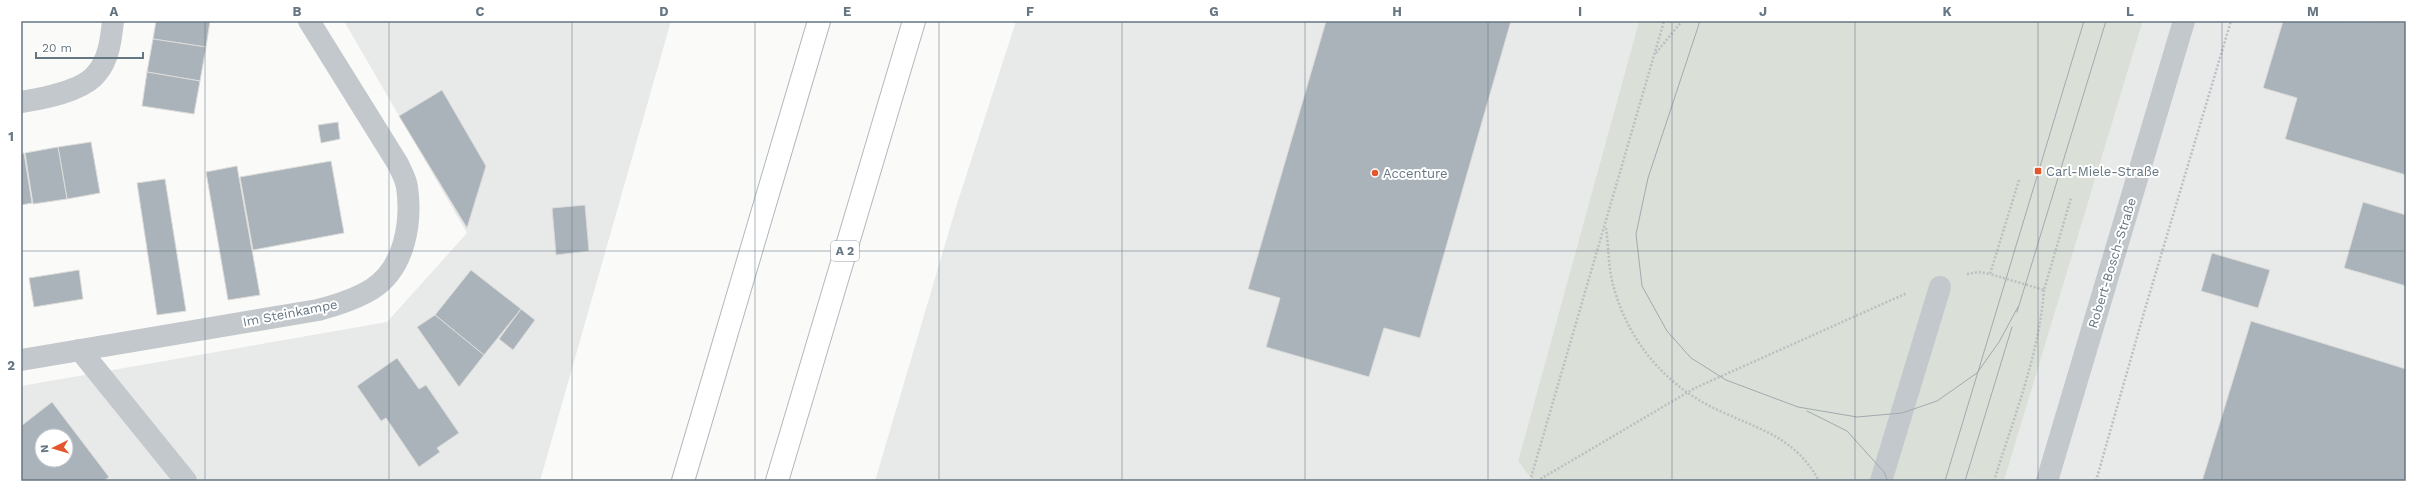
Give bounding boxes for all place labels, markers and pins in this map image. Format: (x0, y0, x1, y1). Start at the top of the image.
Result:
place label: Carl-Miele-Straße (2046, 164, 2159, 179)
place label: Accenture (1383, 166, 1448, 181)
marker: Carl-Miele-Straße (2033, 166, 2043, 176)
marker: Accenture (1370, 168, 1380, 178)

